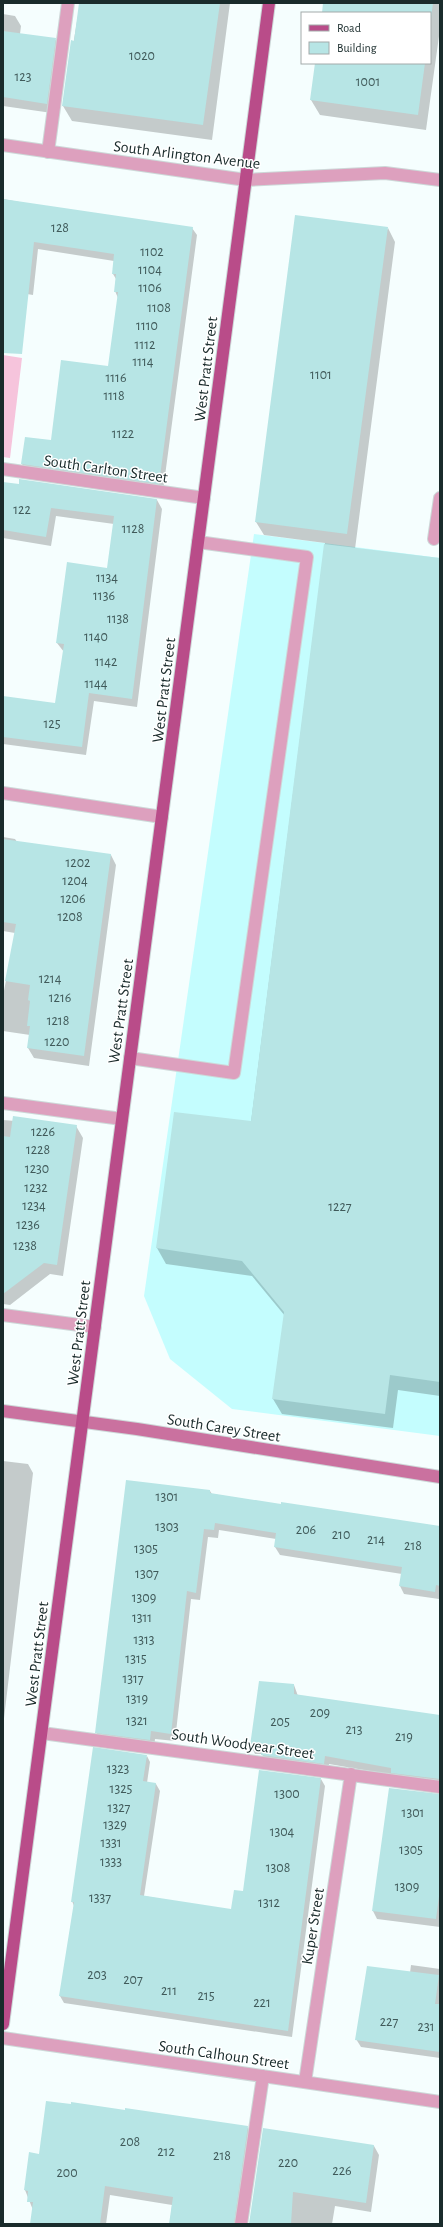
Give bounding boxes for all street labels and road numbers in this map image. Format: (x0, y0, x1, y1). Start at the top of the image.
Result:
street label: South Arlington Avenue (113, 138, 261, 172)
street label: West Pratt Street (192, 316, 220, 423)
street label: South Carlton Street (43, 452, 169, 486)
street label: West Pratt Street (150, 637, 178, 744)
street label: West Pratt Street (106, 958, 136, 1065)
street label: West Pratt Street (65, 1280, 93, 1387)
street label: South Carey Street (166, 1411, 282, 1446)
street label: West Pratt Street (23, 1601, 51, 1708)
street label: South Woodyear Street (171, 1726, 315, 1763)
street label: Kuper Street (299, 1887, 327, 1966)
street label: South Calhoun Street (158, 2038, 290, 2072)

